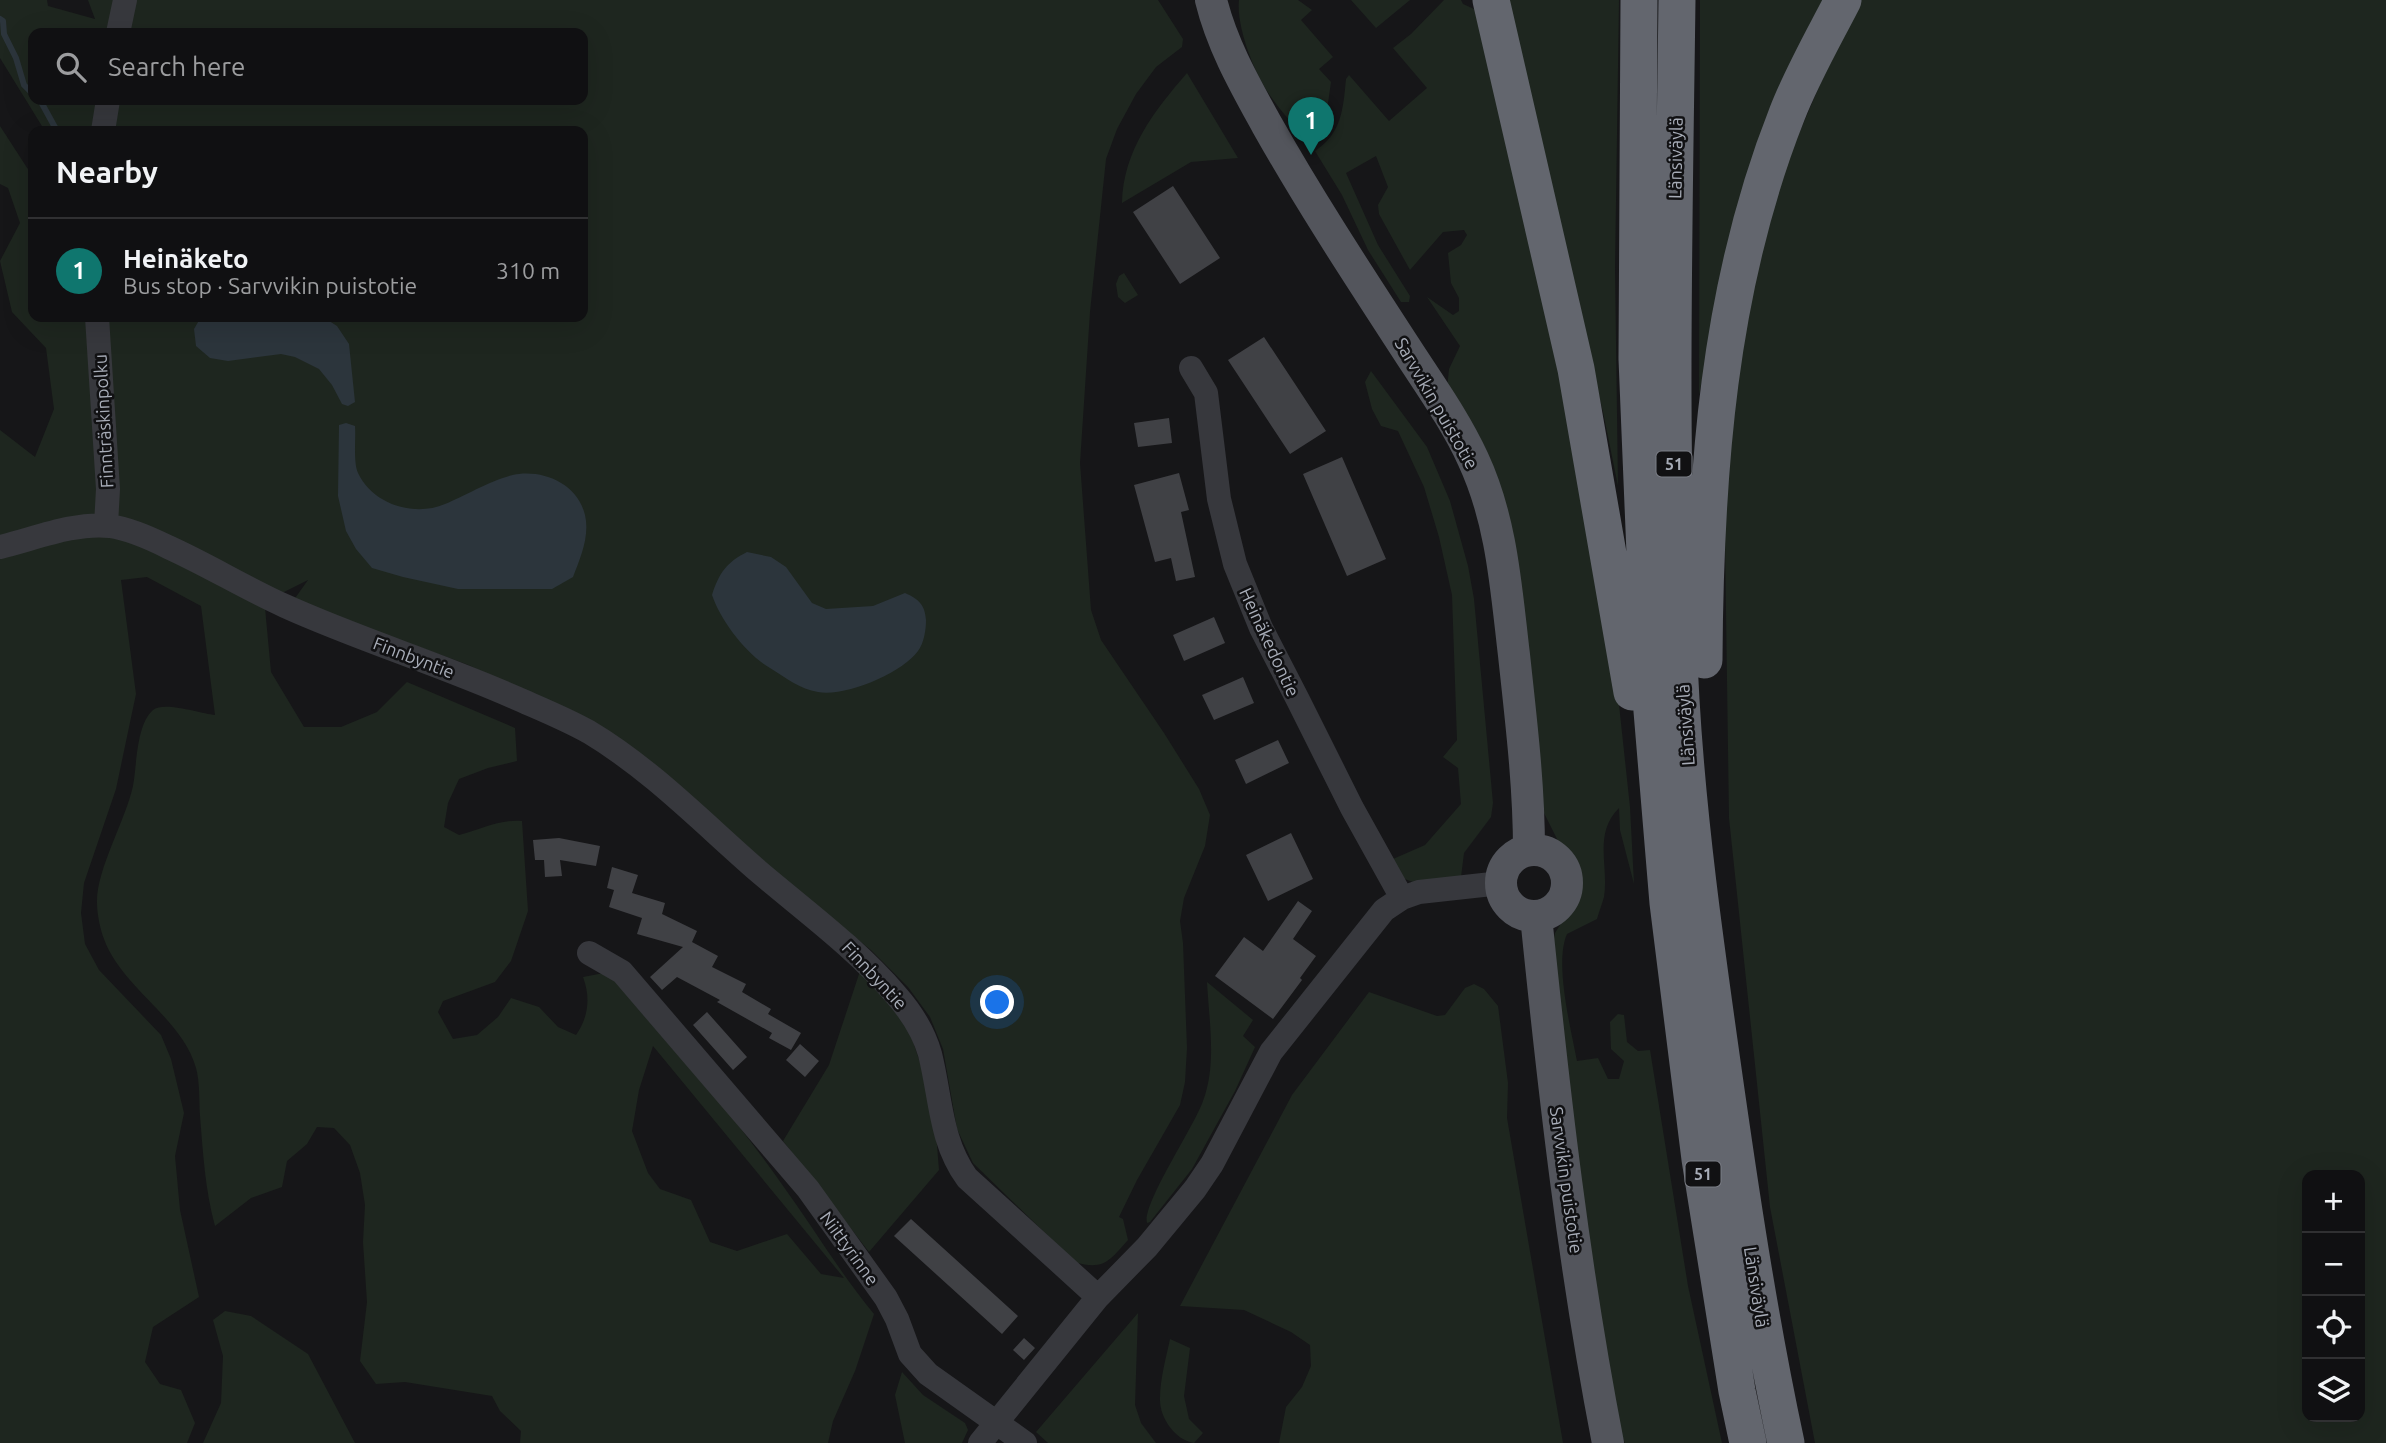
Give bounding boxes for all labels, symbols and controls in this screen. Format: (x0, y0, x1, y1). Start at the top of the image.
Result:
search box (28, 28, 588, 105)
icon: search (52, 48, 90, 86)
text: Search here (108, 52, 245, 81)
pin: 1 (1288, 97, 1334, 155)
street label: Länsiväylä (1664, 117, 1686, 199)
text: Nearby (56, 155, 158, 189)
text: Heinäketo (123, 244, 249, 273)
text: 1 (73, 258, 85, 283)
text: 310 m (496, 258, 560, 283)
text: Bus stop · Sarvvikin puistotie (123, 273, 417, 298)
street label: Sarvvikin puistotie (1391, 334, 1483, 472)
street label: Finnträskinpolku (90, 353, 116, 489)
road number: 51 (1656, 452, 1692, 477)
street label: Heinäkedontie (1236, 584, 1304, 700)
street label: Finnbyntie (371, 632, 457, 682)
street label: Länsiväylä (1672, 684, 1698, 766)
street label: Finnbyntie (839, 937, 911, 1013)
your location (980, 985, 1014, 1019)
street label: Sarvvikin puistotie (1547, 1105, 1587, 1255)
road number: 51 (1686, 1162, 1720, 1186)
map controls (2302, 1170, 2365, 1422)
button: + (2302, 1170, 2365, 1233)
street label: Niittyrinne (817, 1207, 883, 1289)
button: − (2302, 1233, 2365, 1296)
street label: Länsiväylä (1741, 1245, 1773, 1329)
button: locate (2302, 1296, 2365, 1359)
button: layers (2302, 1359, 2365, 1422)

